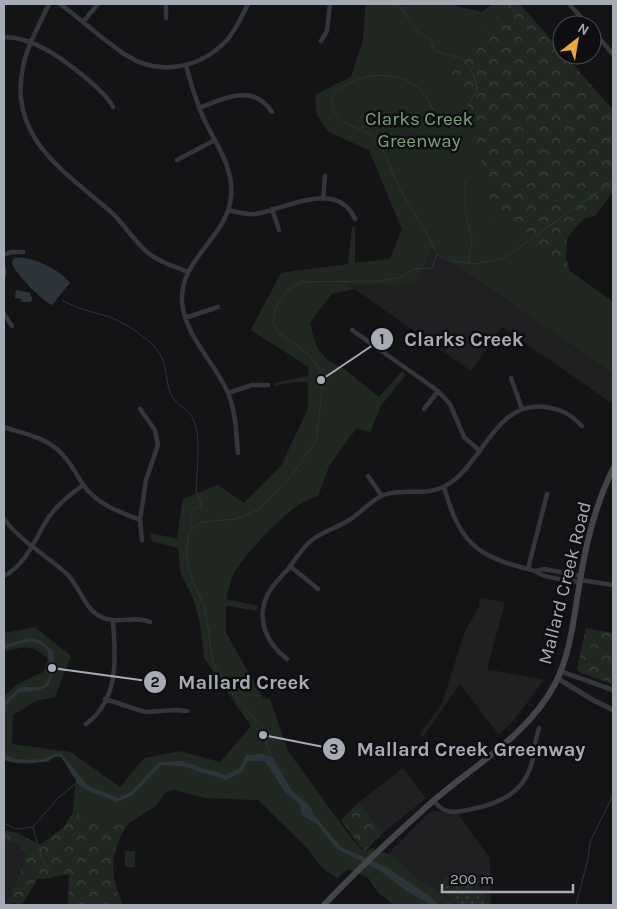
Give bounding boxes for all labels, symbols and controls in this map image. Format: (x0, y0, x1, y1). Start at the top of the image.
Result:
north arrow (552, 15, 602, 65)
text: N (575, 19, 592, 39)
park label: Clarks Creek Greenway (365, 108, 473, 152)
callout: Clarks Creek (370, 321, 534, 356)
text: Clarks Creek (404, 328, 524, 351)
text: 1 (379, 330, 385, 348)
street label: Mallard Creek Road (534, 499, 596, 667)
callout: Mallard Creek (143, 664, 320, 699)
text: Mallard Creek (178, 671, 310, 694)
text: 2 (150, 673, 160, 691)
callout: Mallard Creek Greenway (322, 731, 595, 766)
text: Mallard Creek Greenway (357, 738, 585, 761)
text: 3 (329, 740, 339, 758)
scale bar (442, 862, 573, 894)
text: 200 m (450, 870, 494, 888)

